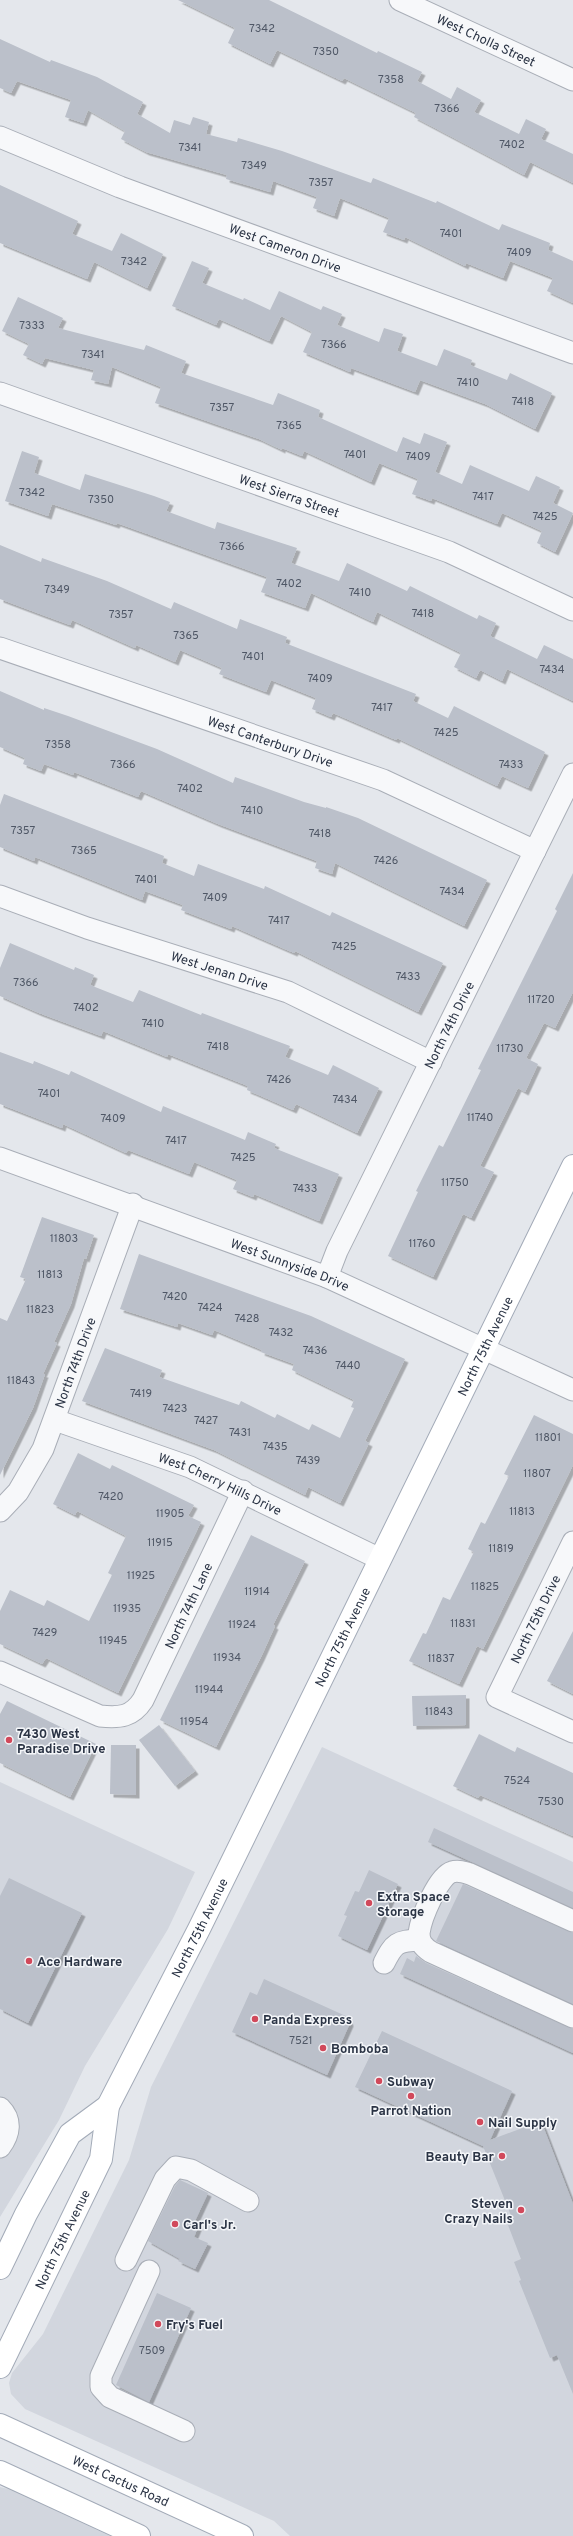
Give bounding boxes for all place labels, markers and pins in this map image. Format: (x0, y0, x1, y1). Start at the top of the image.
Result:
place label: 7430 West Paradise Drive (17, 1727, 105, 1758)
marker: 7430 West Paradise Drive (4, 1735, 14, 1745)
place label: Extra Space Storage (377, 1890, 450, 1921)
marker: Extra Space Storage (364, 1898, 374, 1908)
place label: Ace Hardware (37, 1955, 122, 1971)
marker: Ace Hardware (24, 1956, 34, 1966)
place label: Panda Express (263, 2013, 352, 2029)
marker: Panda Express (250, 2014, 260, 2024)
place label: Bomboba (331, 2042, 388, 2058)
marker: Bomboba (318, 2043, 328, 2053)
place label: Subway (387, 2075, 435, 2091)
marker: Subway (374, 2076, 384, 2086)
marker: Parrot Nation (406, 2091, 416, 2101)
place label: Parrot Nation (370, 2104, 452, 2120)
place label: Nail Supply (488, 2116, 558, 2132)
marker: Nail Supply (475, 2117, 485, 2127)
place label: Beauty Bar (426, 2150, 495, 2166)
marker: Beauty Bar (497, 2151, 507, 2161)
place label: Steven Crazy Nails (444, 2197, 513, 2228)
marker: Steven Crazy Nails (516, 2205, 526, 2215)
place label: Carl's Jr. (183, 2218, 236, 2234)
marker: Carl's Jr. (170, 2219, 180, 2229)
place label: Fry's Fuel (166, 2318, 223, 2334)
marker: Fry's Fuel (153, 2319, 163, 2329)

